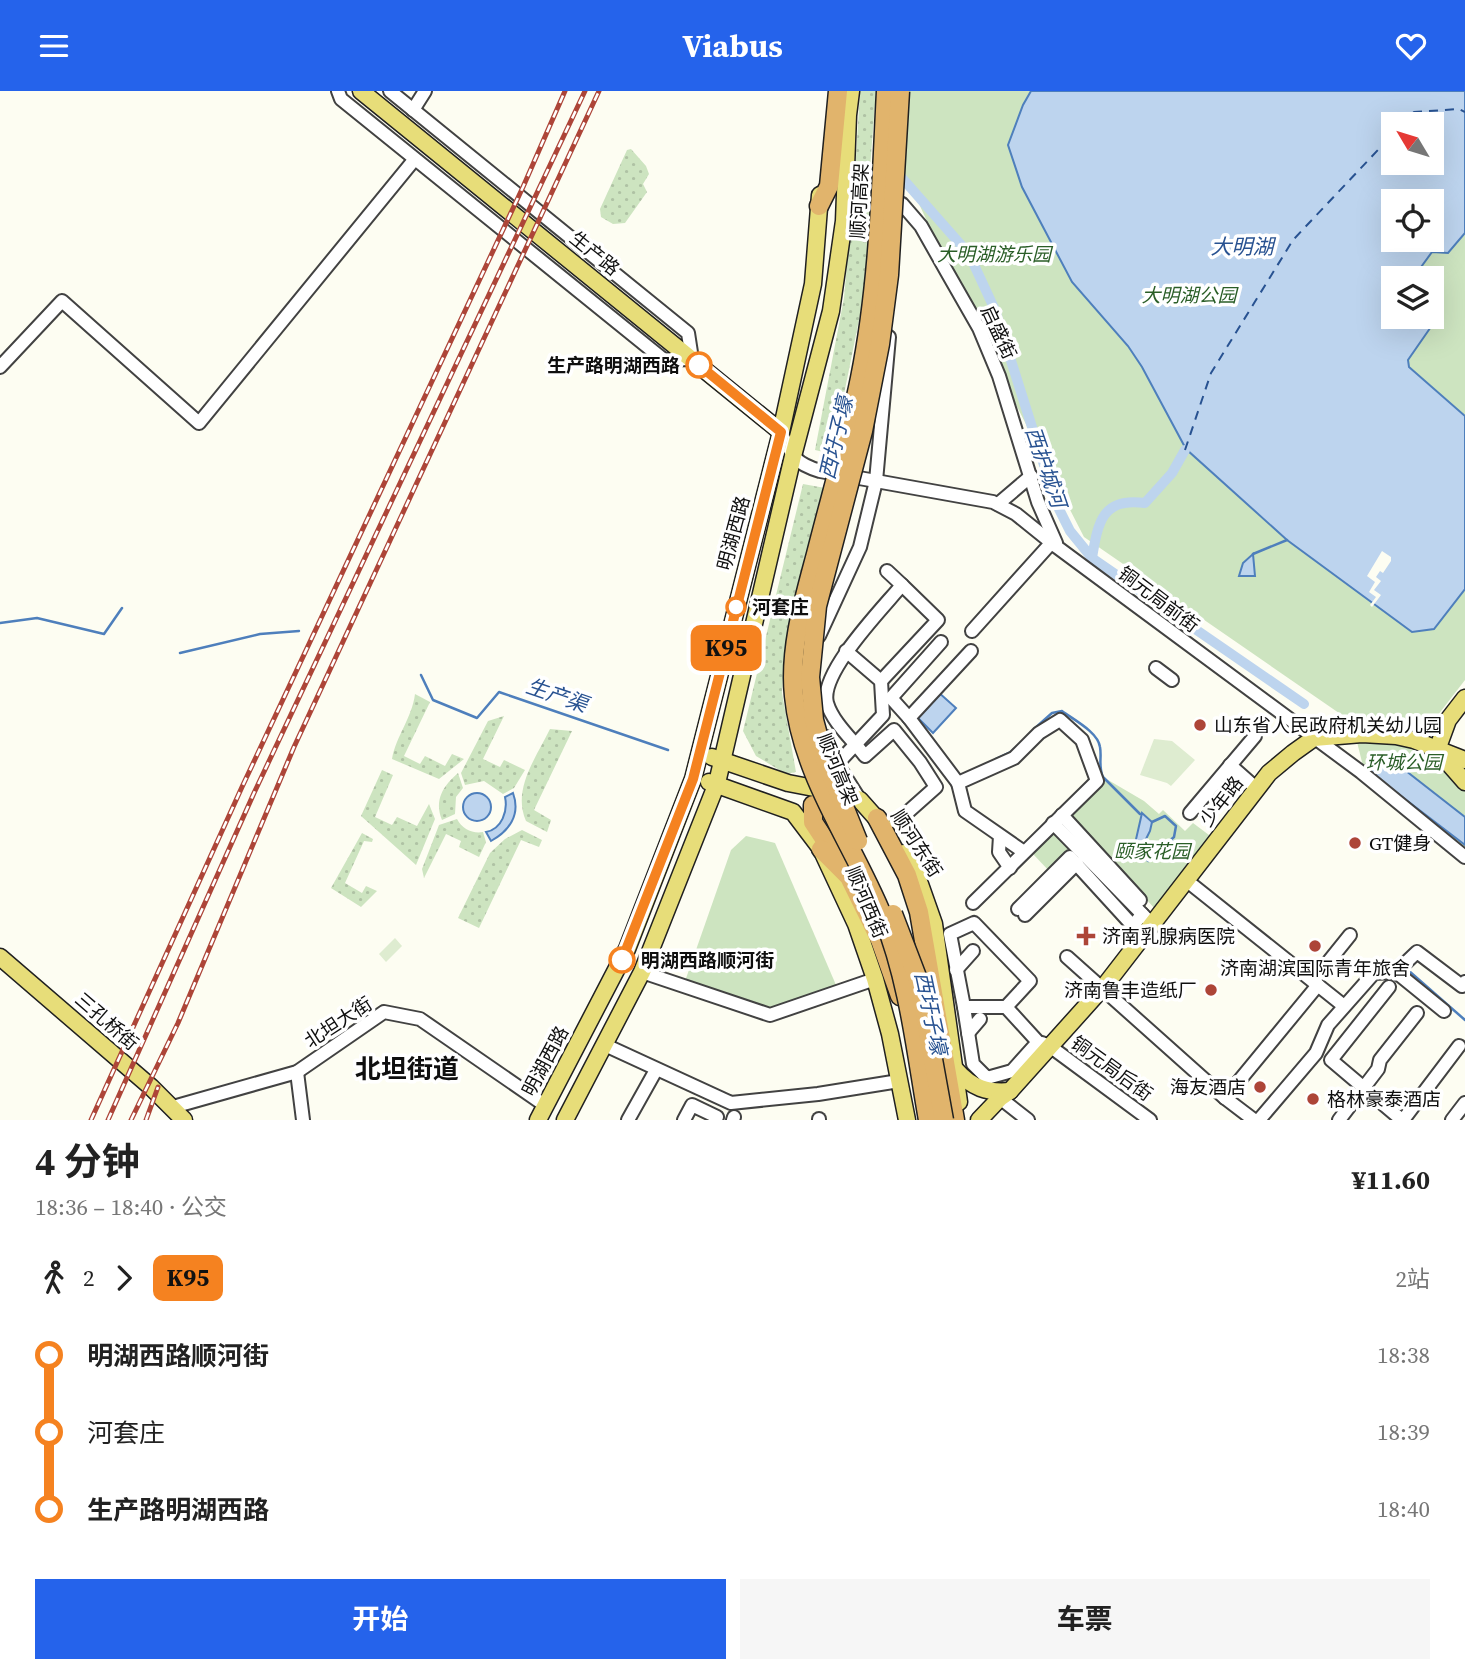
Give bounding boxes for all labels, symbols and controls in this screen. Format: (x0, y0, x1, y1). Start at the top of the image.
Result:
text: Viabus (682, 24, 783, 68)
icon: menu (35, 27, 73, 65)
icon: heart (1392, 27, 1430, 65)
north arrow (1381, 112, 1444, 175)
map controls (1381, 112, 1444, 329)
street label: 顺河高架 (844, 162, 874, 240)
button: locate (1381, 189, 1444, 252)
street label: 生产路 (565, 225, 625, 281)
water label: 大明湖 (1211, 232, 1276, 261)
park label: 大明湖游乐园 (937, 241, 1054, 267)
button: layers (1381, 266, 1444, 329)
park label: 大明湖公园 (1141, 282, 1239, 308)
street label: 启盛街 (975, 301, 1023, 363)
place label: 生产路明湖西路 (547, 352, 680, 378)
marker: 生产路明湖西路 (686, 352, 712, 378)
water label: 西圩子壕 (812, 390, 860, 482)
water label: 西护城河 (1019, 423, 1075, 515)
street label: 明湖西路 (711, 493, 755, 573)
street label: 铜元局前街 (1113, 560, 1205, 638)
place label: 河套庄 (752, 594, 809, 620)
marker: 河套庄 (726, 597, 746, 617)
line badge: K95 (686, 625, 766, 671)
text: K95 (705, 631, 747, 664)
water label: 生产渠 (522, 671, 594, 720)
place label: 山东省人民政府机关幼儿园 (1214, 712, 1442, 738)
marker: 山东省人民政府机关幼儿园 (1192, 717, 1208, 733)
street label: 顺河高架 (812, 729, 864, 809)
park label: 环城公园 (1366, 749, 1445, 775)
street label: 少年路 (1193, 771, 1249, 831)
street label: 顺河东街 (885, 804, 949, 882)
place label: GT健身 (1369, 830, 1431, 856)
marker: GT健身 (1347, 835, 1363, 851)
park label: 颐家花园 (1114, 838, 1193, 864)
street label: 顺河西街 (840, 862, 894, 942)
place label: 济南乳腺病医院 (1102, 923, 1235, 949)
marker: 济南乳腺病医院 (1076, 926, 1096, 946)
marker: 济南湖滨国际青年旅舍 (1307, 938, 1323, 954)
marker: 明湖西路顺河街 (609, 947, 635, 973)
place label: 明湖西路顺河街 (641, 947, 774, 973)
place label: 济南湖滨国际青年旅舍 (1220, 955, 1410, 981)
water label: 西圩子壕 (908, 969, 955, 1061)
place label: 济南鲁丰造纸厂 (1064, 977, 1197, 1003)
marker: 济南鲁丰造纸厂 (1203, 982, 1219, 998)
street label: 三孔桥街 (70, 986, 144, 1056)
street label: 北坦大街 (299, 990, 377, 1054)
street label: 明湖西路 (516, 1021, 574, 1101)
street label: 铜元局后街 (1066, 1030, 1158, 1106)
district label: 北坦街道 (355, 1051, 459, 1087)
place label: 海友酒店 (1170, 1074, 1246, 1100)
marker: 海友酒店 (1252, 1079, 1268, 1095)
place label: 格林豪泰酒店 (1327, 1086, 1441, 1112)
marker: 格林豪泰酒店 (1305, 1091, 1321, 1107)
text: 4 分钟 (35, 1136, 140, 1188)
text: ¥11.60 (1352, 1162, 1430, 1198)
text: 18:36 – 18:40 · 公交 (35, 1191, 227, 1223)
icon: walk (35, 1259, 73, 1297)
icon: forward (105, 1259, 143, 1297)
text: K95 (167, 1261, 209, 1294)
text: 2 (83, 1262, 95, 1294)
text: 2站 (1396, 1263, 1430, 1295)
text: 明湖西路顺河街 (87, 1338, 269, 1374)
text: 18:38 (1377, 1339, 1430, 1371)
text: 河套庄 (87, 1415, 165, 1451)
text: 18:39 (1377, 1416, 1430, 1448)
text: 生产路明湖西路 (87, 1492, 269, 1528)
text: 18:40 (1377, 1493, 1430, 1525)
button: 开始 (35, 1579, 726, 1659)
button: 车票 (740, 1579, 1430, 1659)

